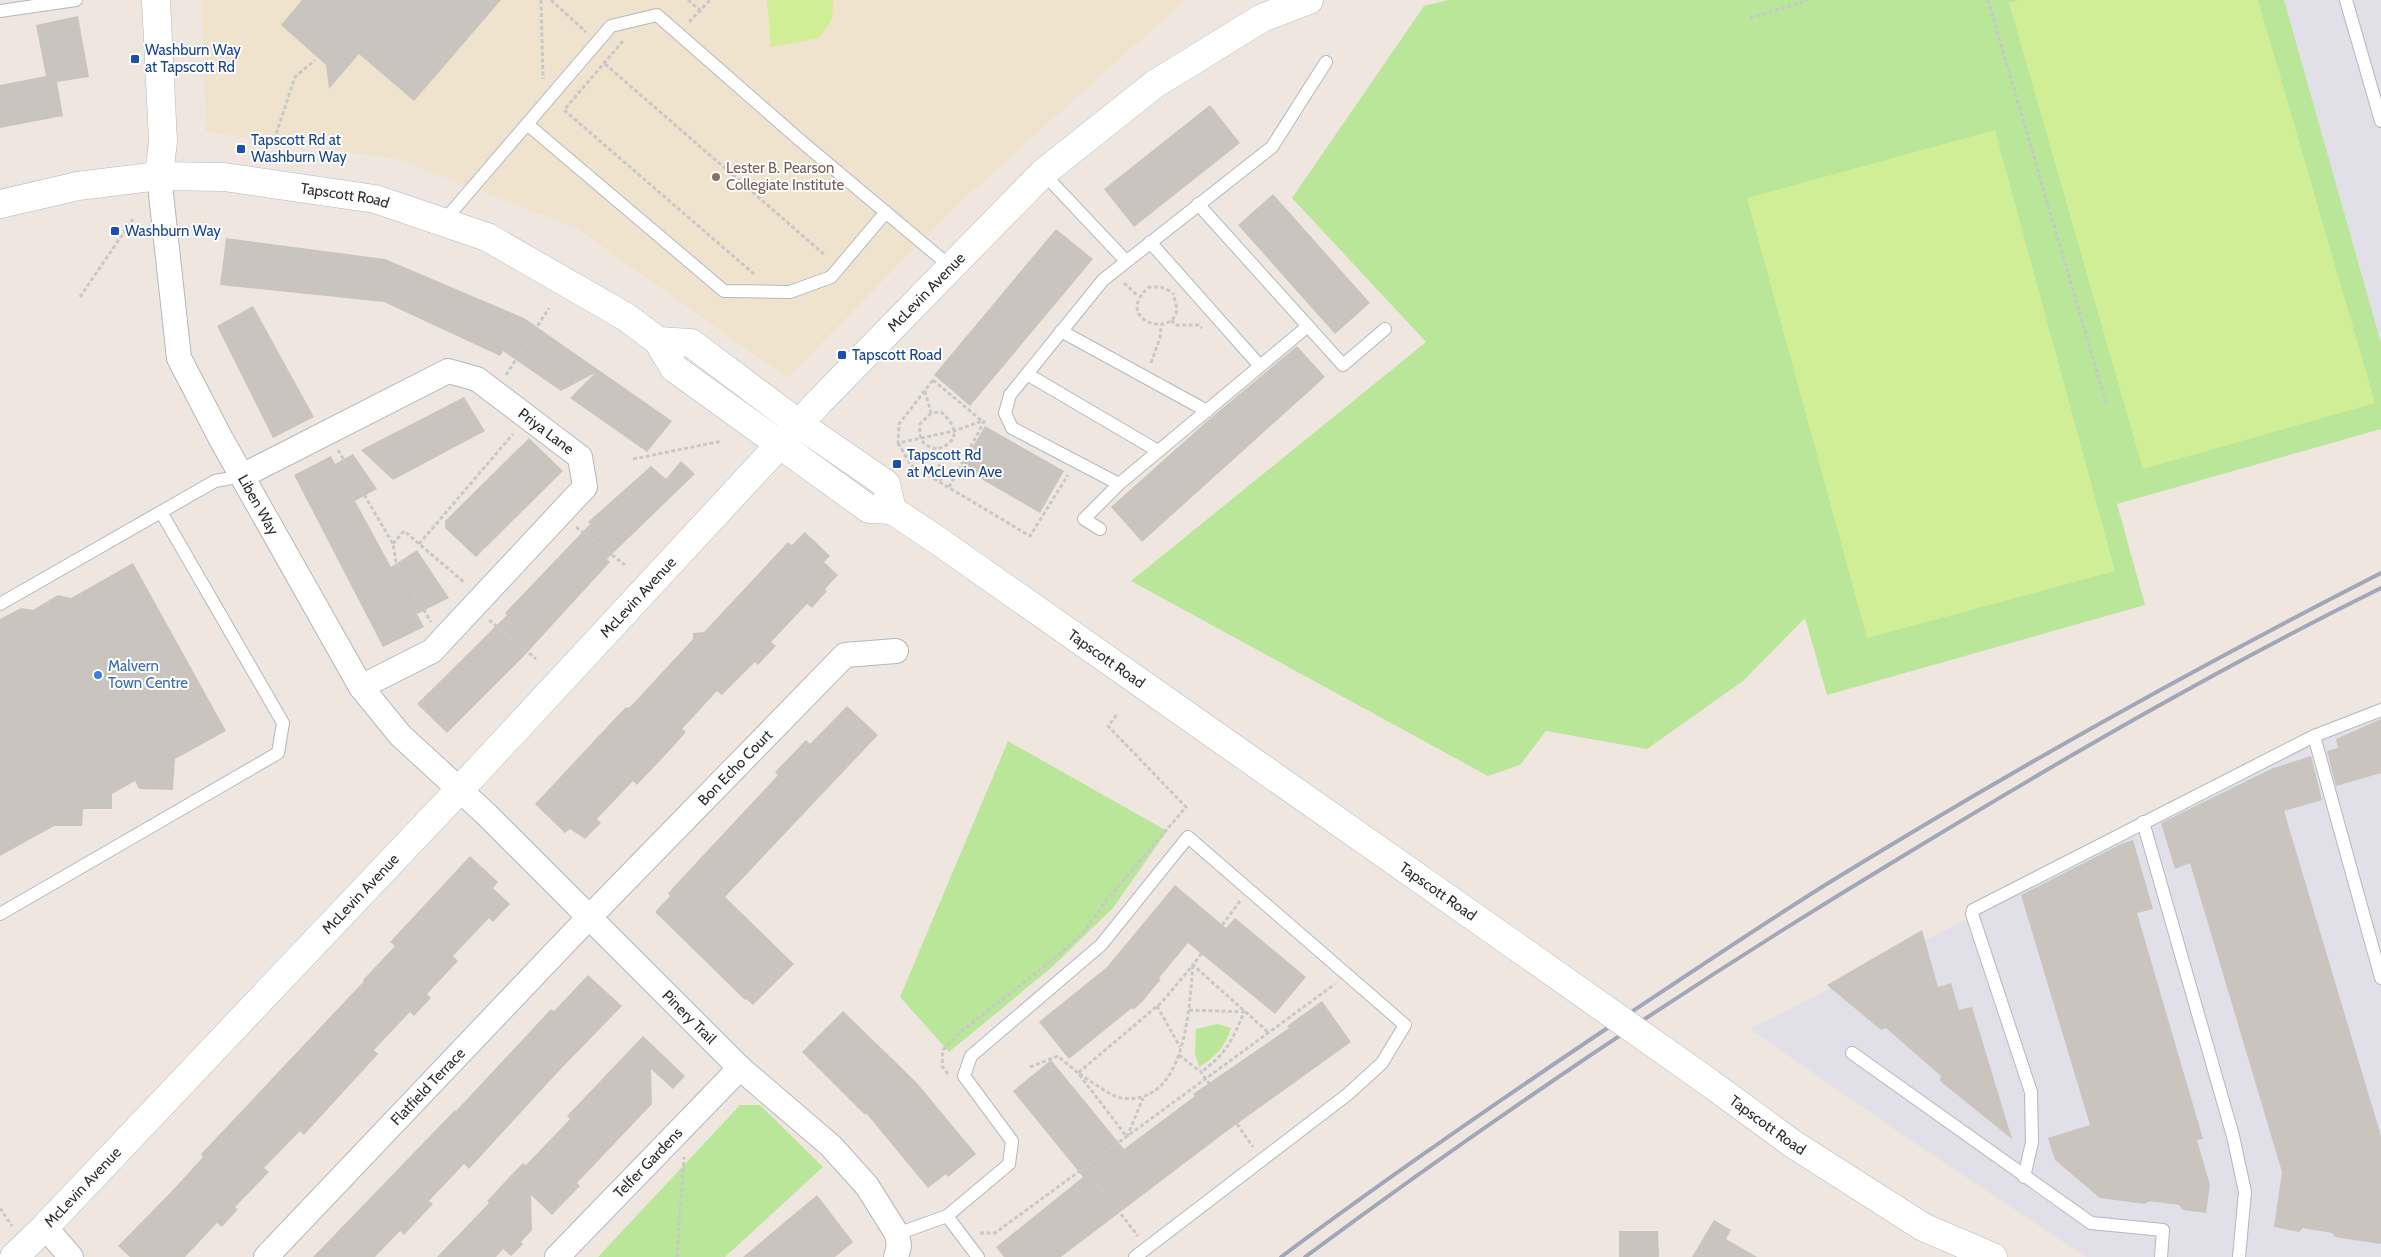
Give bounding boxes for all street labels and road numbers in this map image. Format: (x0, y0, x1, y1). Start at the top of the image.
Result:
street label: Tapscott Road (299, 179, 392, 212)
street label: McLevin Avenue (884, 249, 969, 336)
street label: Priya Lane (515, 404, 578, 458)
street label: Liben Way (234, 471, 283, 539)
street label: McLevin Avenue (596, 553, 680, 642)
street label: Tapscott Road (1064, 626, 1148, 692)
street label: Bon Echo Court (694, 726, 776, 809)
street label: McLevin Avenue (318, 850, 403, 938)
street label: Tapscott Road (1396, 858, 1480, 925)
street label: Pinery Trail (658, 986, 720, 1048)
street label: Flatfield Terrace (387, 1044, 469, 1129)
street label: Tapscott Road (1726, 1092, 1809, 1159)
street label: Telfer Gardens (610, 1124, 686, 1202)
street label: McLevin Avenue (41, 1143, 125, 1231)

